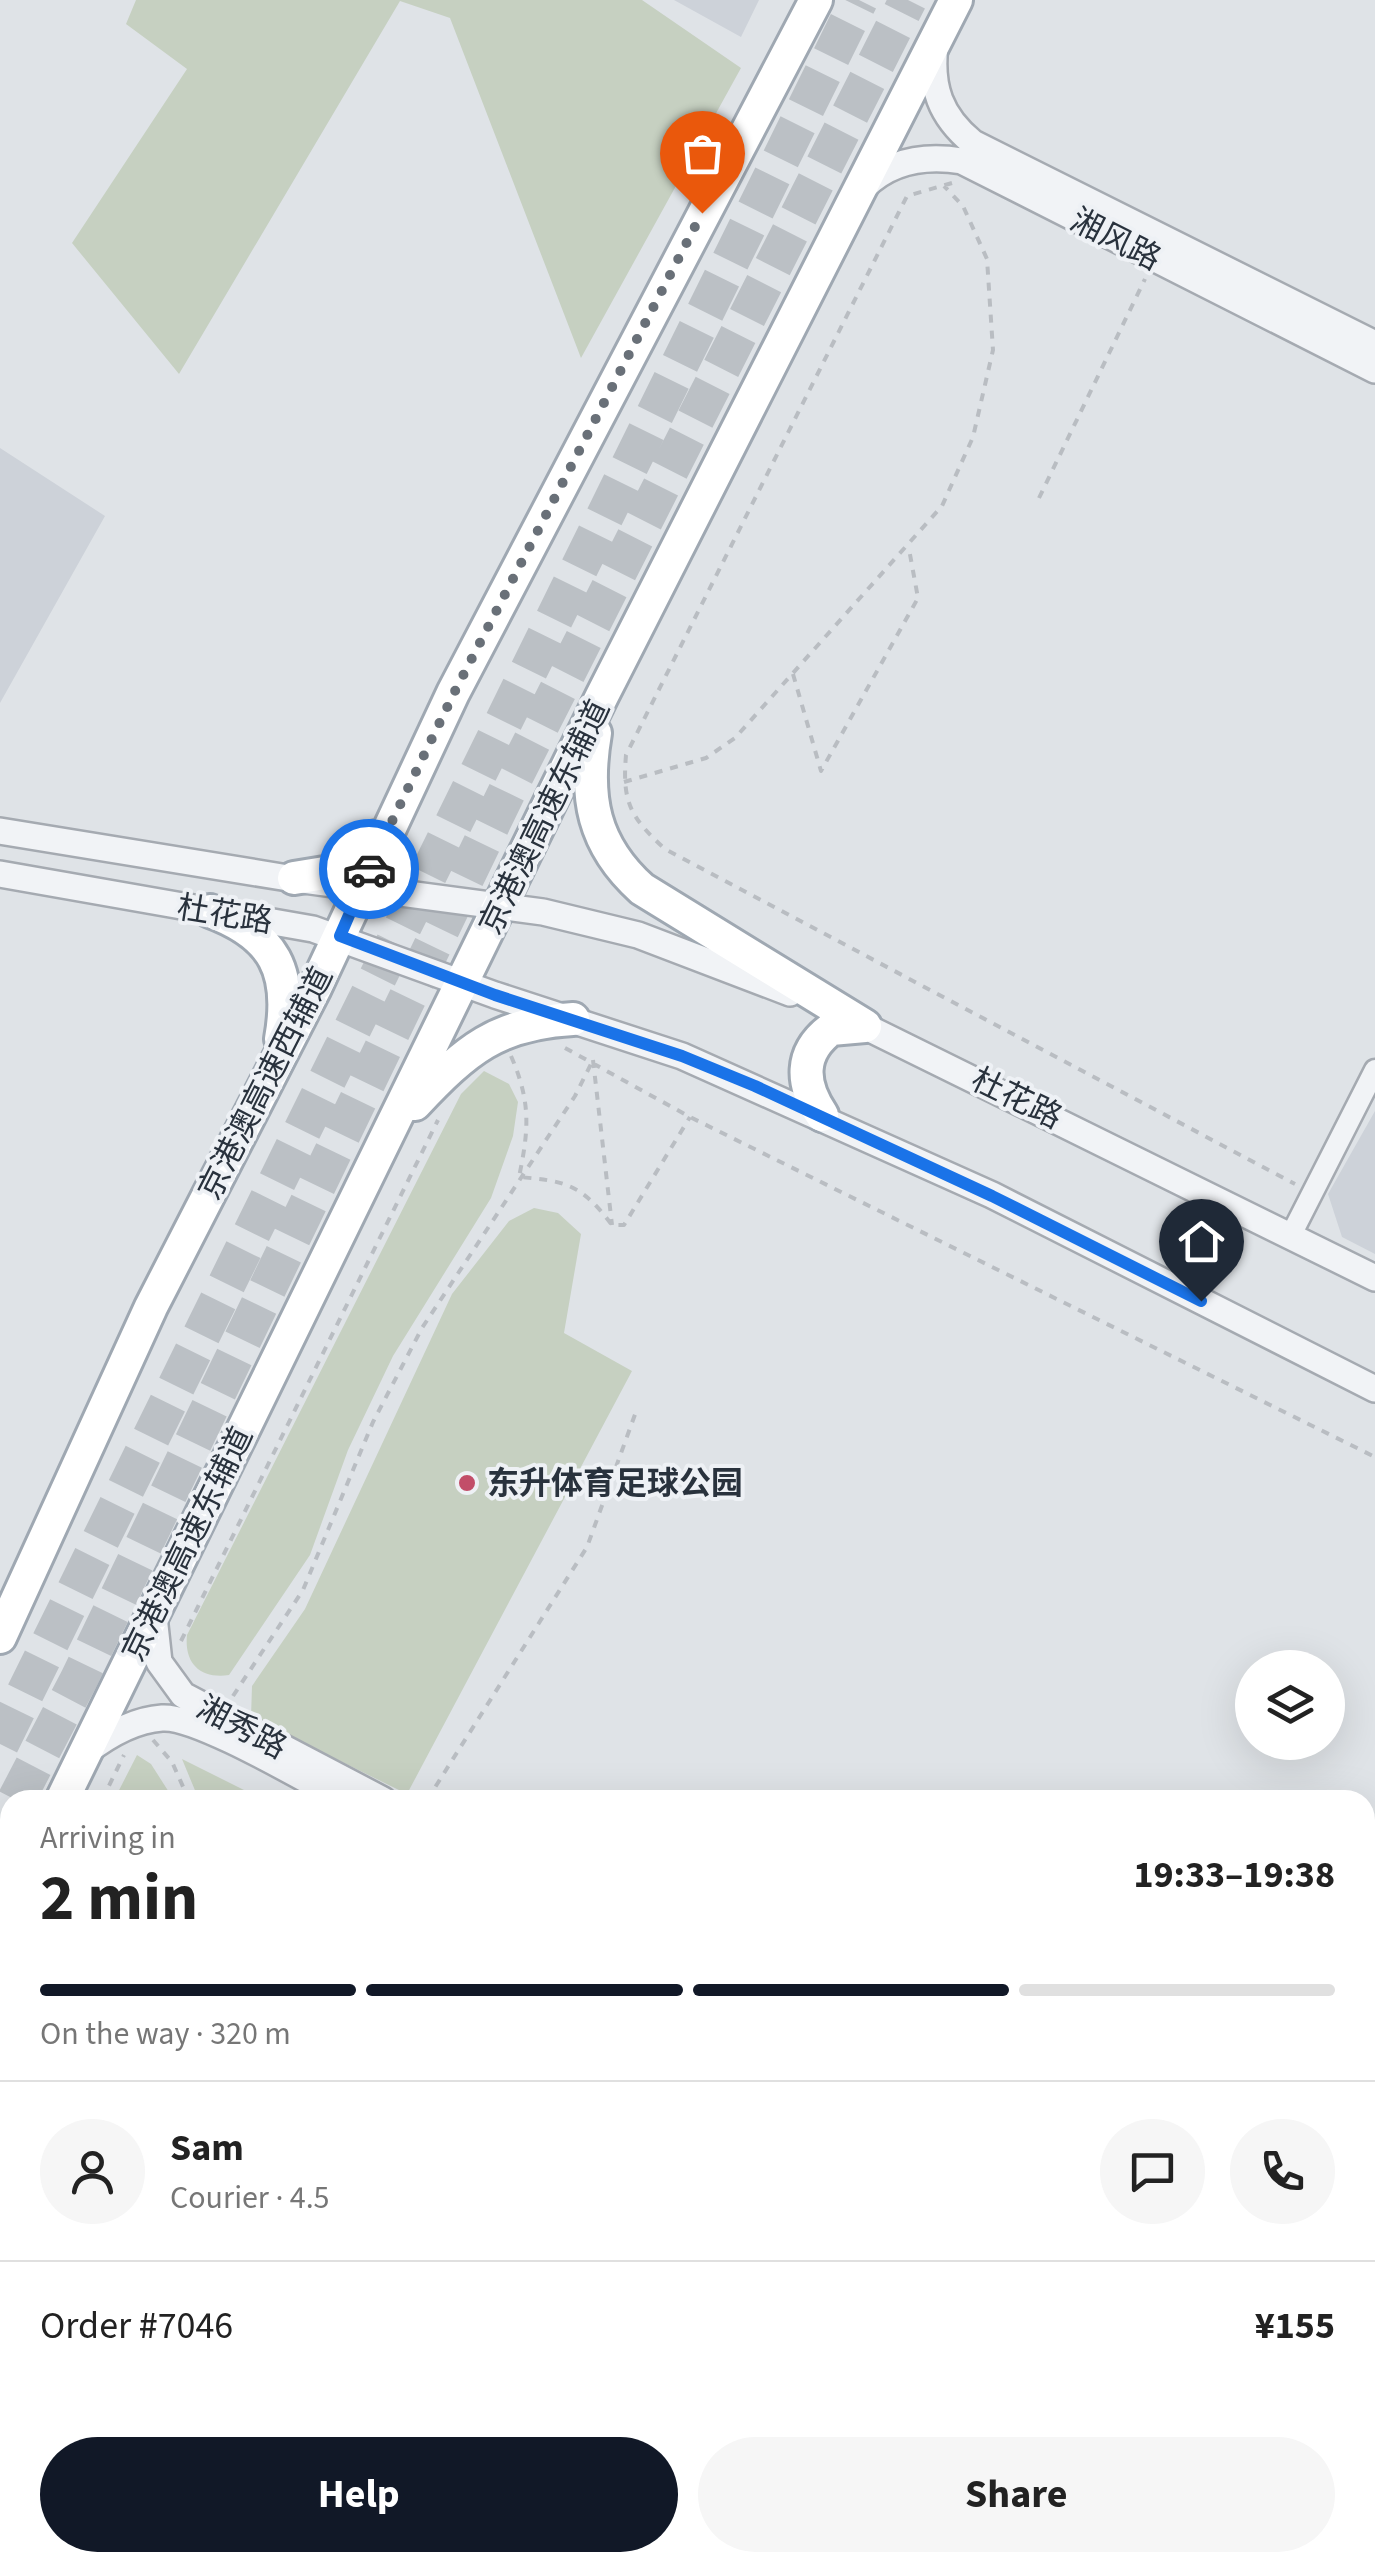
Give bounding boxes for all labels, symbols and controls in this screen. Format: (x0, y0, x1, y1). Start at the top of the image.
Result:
pin (660, 111, 745, 214)
icon: bag (675, 126, 730, 181)
street label: 湘风路 (1062, 198, 1169, 282)
street label: 京港澳高速东辅道 (468, 692, 622, 943)
courier (319, 819, 419, 919)
icon: car (342, 842, 397, 897)
street label: 杜花路 (174, 885, 276, 945)
street label: 京港澳高速西辅道 (187, 959, 344, 1208)
street label: 杜花路 (963, 1057, 1070, 1141)
pin (1159, 1199, 1244, 1302)
icon: home (1174, 1214, 1229, 1269)
street label: 京港澳高速东辅道 (111, 1419, 265, 1670)
place label: 东升体育足球公园 (487, 1461, 743, 1507)
marker: 东升体育足球公园 (456, 1472, 478, 1494)
map controls (1235, 1650, 1345, 1760)
button: layers (1235, 1650, 1345, 1760)
street label: 湘秀路 (188, 1685, 295, 1771)
text: Arriving in (40, 1815, 176, 1861)
text: 19:33–19:38 (1133, 1848, 1335, 1902)
text: 2 min (40, 1852, 198, 1945)
text: On the way · 320 m (40, 2011, 291, 2057)
button: person (40, 2119, 145, 2224)
button: chat (1100, 2119, 1205, 2224)
button: phone (1230, 2119, 1335, 2224)
text: Sam (170, 2121, 244, 2175)
text: Courier · 4.5 (170, 2175, 330, 2221)
text: Order #7046 (40, 2299, 233, 2353)
text: ¥155 (1255, 2299, 1335, 2353)
button: Help (40, 2437, 678, 2552)
button: Share (698, 2437, 1335, 2552)

